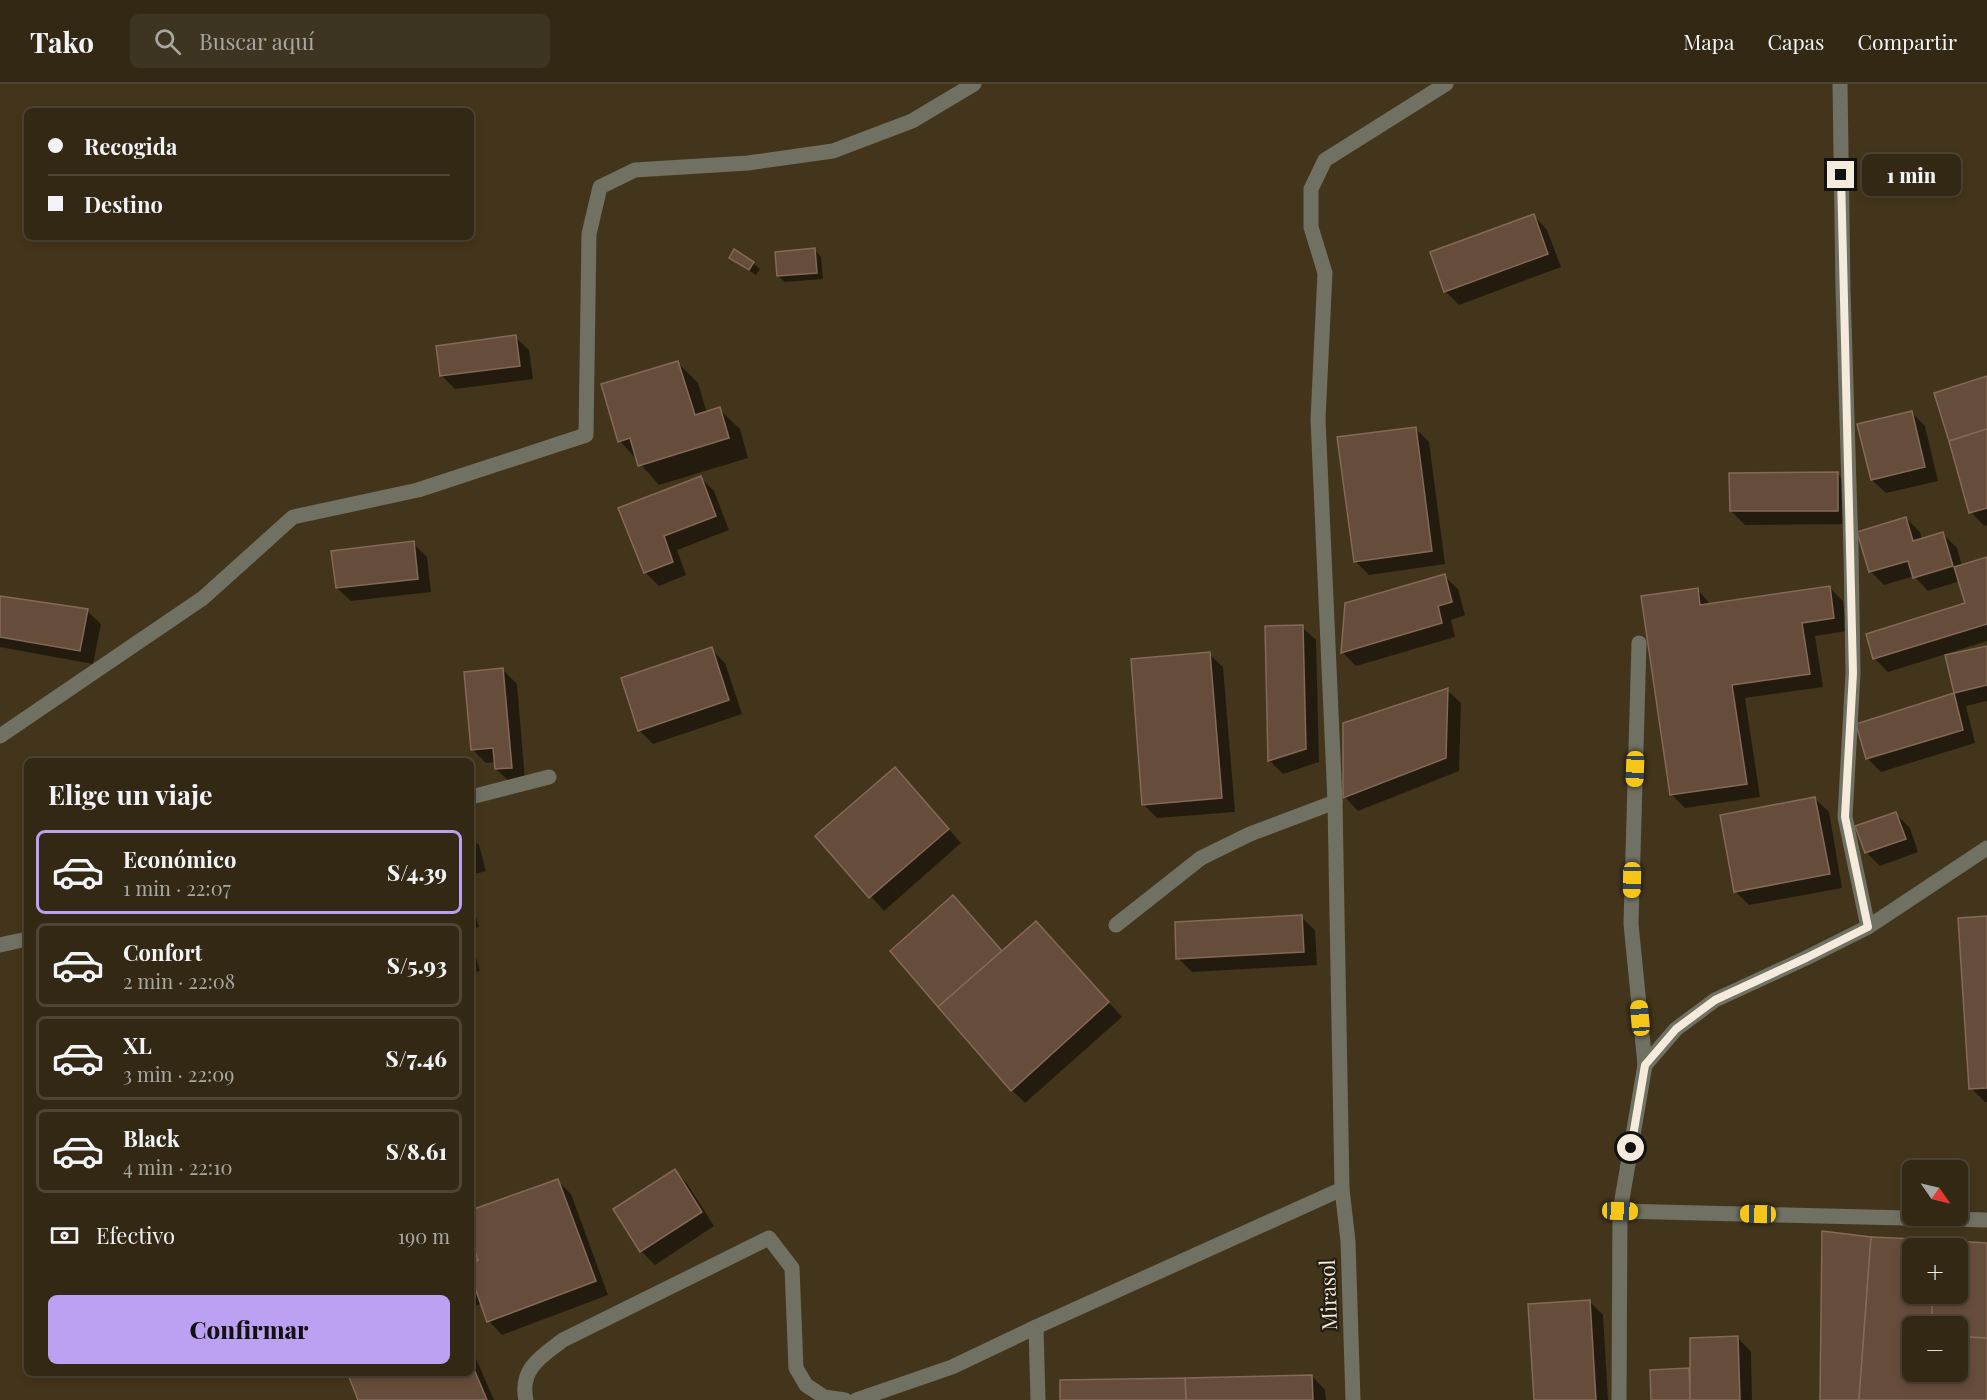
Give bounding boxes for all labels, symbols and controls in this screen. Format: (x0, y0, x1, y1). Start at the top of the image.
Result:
search box (130, 14, 550, 68)
text: Tako (30, 23, 94, 60)
icon: search (151, 25, 184, 58)
text: Buscar aquí (199, 26, 314, 56)
text: Mapa (1683, 27, 1735, 55)
text: Capas (1768, 27, 1824, 55)
text: Compartir (1857, 27, 1957, 55)
text: Recogida (84, 131, 177, 161)
callout: 1 min (1862, 154, 1961, 196)
route end (1827, 161, 1854, 188)
text: 1 min (1887, 161, 1936, 188)
text: Destino (84, 189, 163, 219)
car (1625, 751, 1645, 787)
text: Elige un viaje (48, 776, 213, 812)
text: Económico (123, 844, 236, 874)
icon: car (51, 845, 105, 899)
text: S/4.39 (387, 857, 447, 887)
car (1623, 862, 1641, 898)
text: 1 min · 22:07 (123, 874, 231, 901)
text: Confort (123, 937, 202, 967)
icon: car (51, 938, 105, 992)
text: S/5.93 (387, 950, 447, 980)
text: 2 min · 22:08 (123, 967, 235, 994)
car (1629, 999, 1651, 1037)
text: XL (123, 1030, 152, 1060)
icon: car (51, 1031, 105, 1085)
text: S/7.46 (386, 1043, 447, 1073)
text: 3 min · 22:09 (123, 1060, 234, 1087)
text: Black (123, 1123, 180, 1153)
icon: car (51, 1124, 105, 1178)
route start (1617, 1134, 1644, 1161)
text: S/8.61 (386, 1136, 447, 1166)
text: 4 min · 22:10 (123, 1153, 233, 1180)
north arrow (1902, 1160, 1968, 1226)
map controls (1902, 1160, 1968, 1382)
car (1602, 1201, 1638, 1221)
car (1740, 1205, 1776, 1223)
icon: cash (48, 1219, 81, 1252)
text: Efectivo (96, 1220, 175, 1250)
text: 190 m (398, 1222, 450, 1249)
button: + (1902, 1238, 1968, 1304)
street label: Mirasol (1312, 1259, 1342, 1331)
button: Confirmar (48, 1295, 450, 1364)
button: − (1902, 1316, 1968, 1382)

